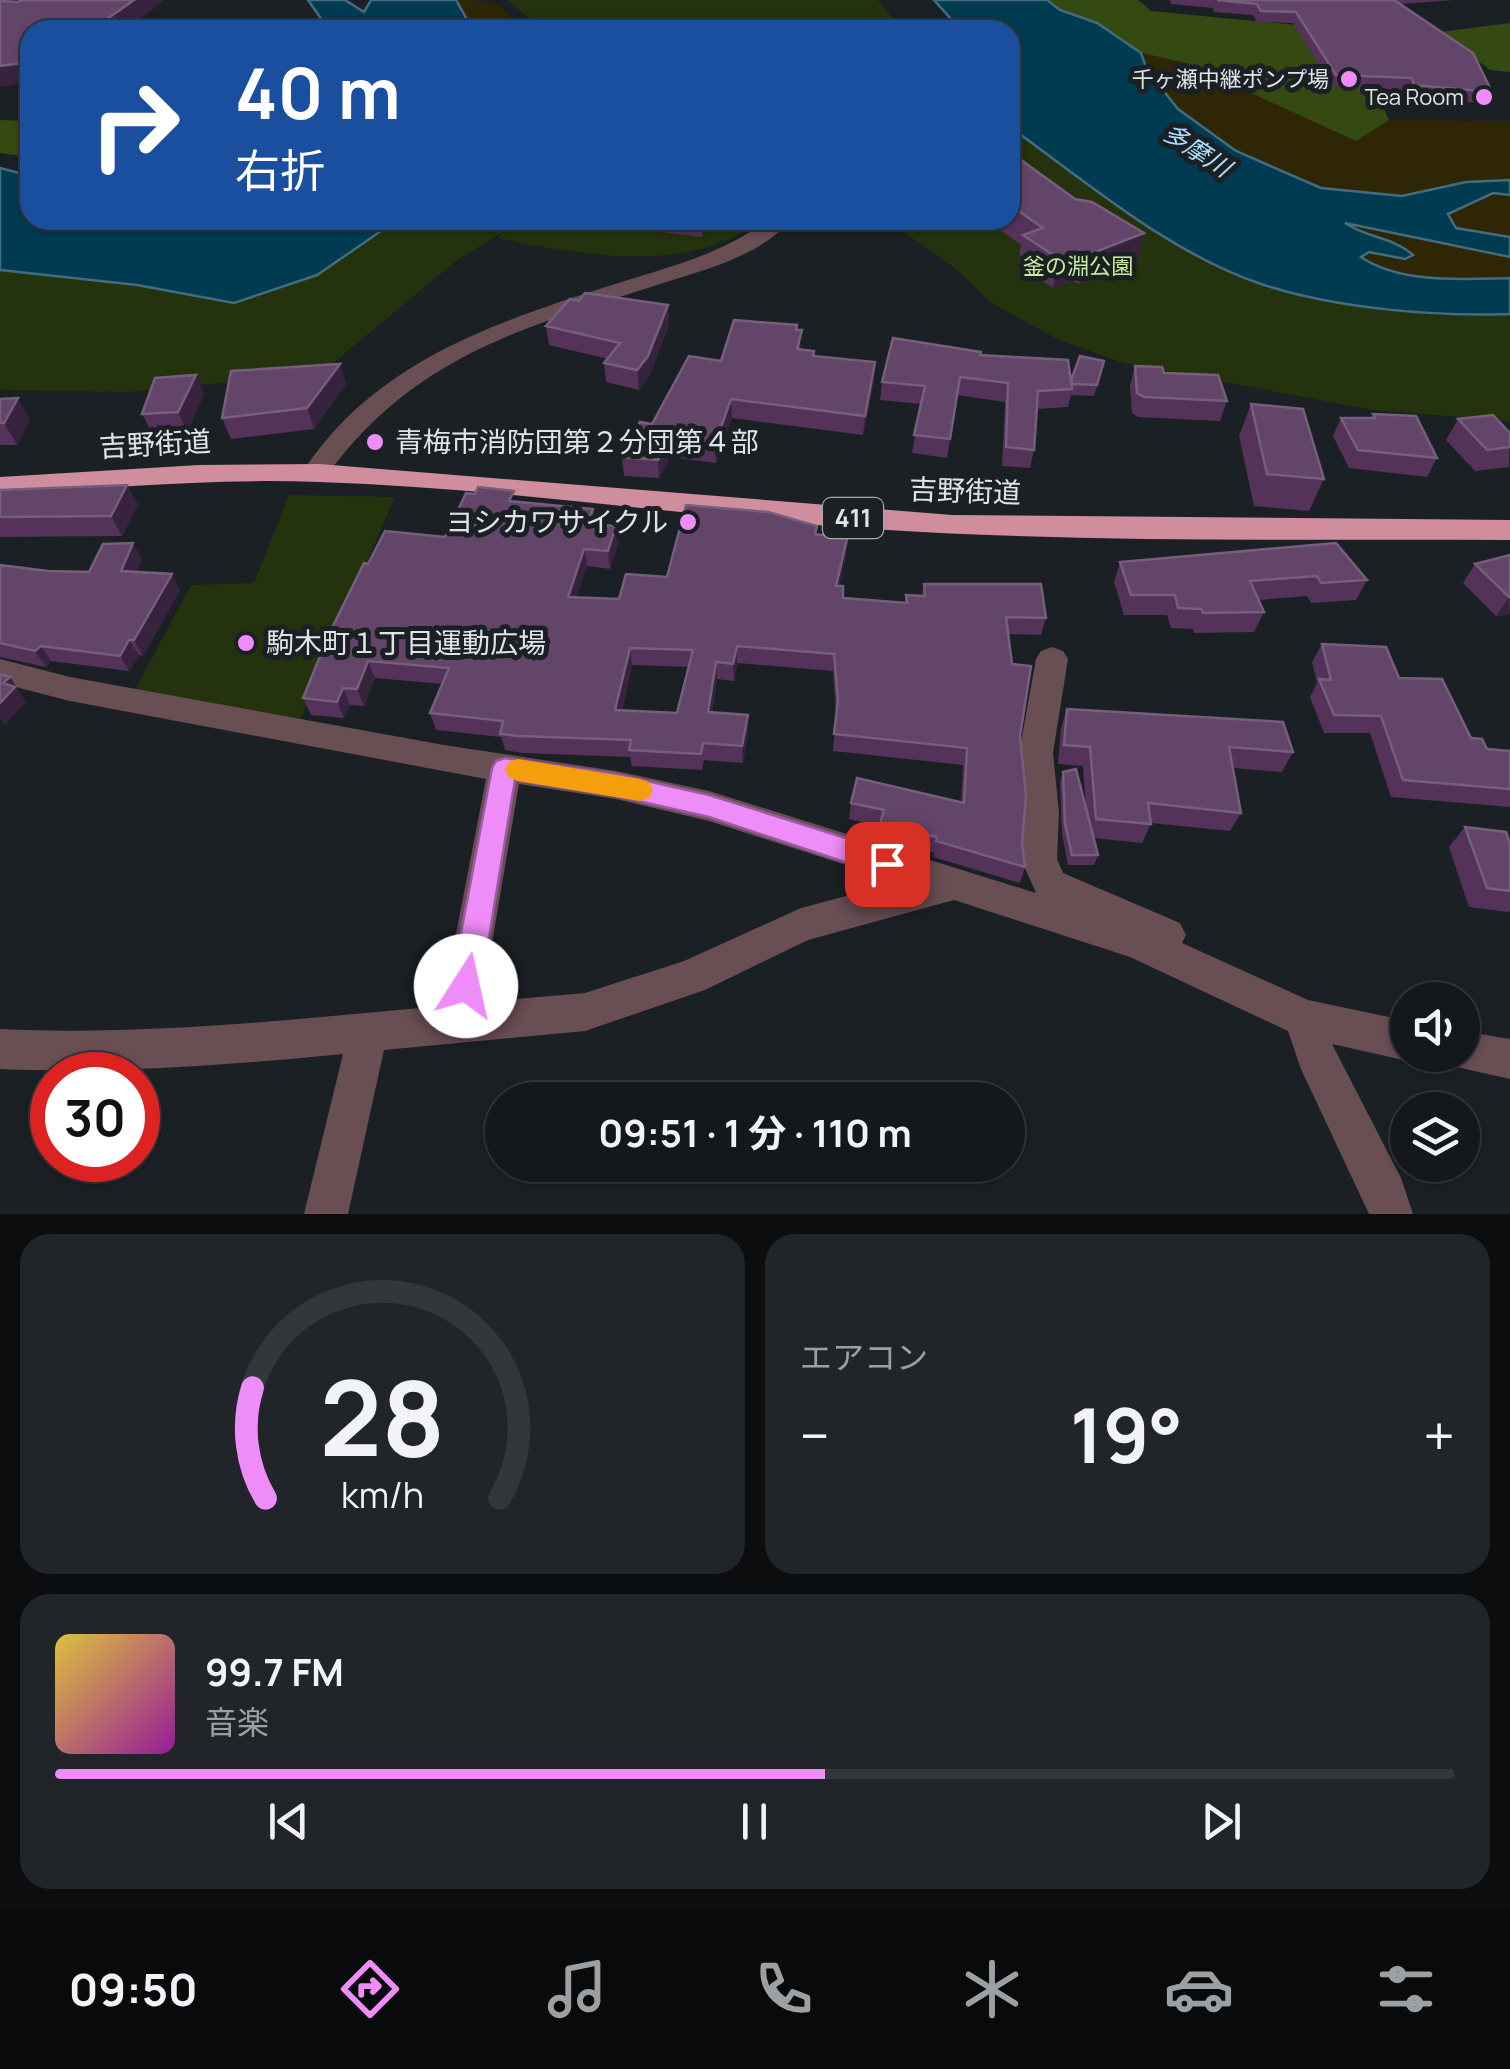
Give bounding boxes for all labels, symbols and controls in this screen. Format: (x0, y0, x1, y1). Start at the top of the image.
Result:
text: 40 m (235, 44, 401, 140)
icon: right (70, 60, 200, 190)
place label: 千ヶ瀬中継ポンプ場 (1132, 64, 1329, 94)
marker: 千ヶ瀬中継ポンプ場 (1338, 68, 1360, 90)
place label: Tea Room (1365, 82, 1464, 112)
marker: Tea Room (1473, 86, 1495, 108)
water label: 多摩川 (1156, 114, 1241, 186)
text: 右折 (235, 139, 325, 201)
park label: 釜の淵公園 (1023, 251, 1133, 281)
street label: 吉野街道 (98, 421, 212, 465)
place label: 青梅市消防団第２分団第４部 (395, 422, 759, 460)
marker: 青梅市消防団第２分団第４部 (364, 431, 386, 453)
street label: 吉野街道 (908, 469, 1022, 511)
road number: 411 (823, 498, 883, 538)
place label: ヨシカワサイクル (445, 502, 668, 540)
marker: ヨシカワサイクル (677, 511, 699, 533)
place label: 駒木町１丁目運動広場 (266, 623, 546, 661)
marker: 駒木町１丁目運動広場 (235, 632, 257, 654)
pin (845, 822, 930, 907)
icon: arrive (860, 837, 915, 892)
position arrow (414, 934, 518, 1038)
map controls (1390, 982, 1480, 1182)
button: sound (1390, 982, 1480, 1072)
speed limit sign: 30 (30, 1052, 160, 1182)
button: layers (1390, 1092, 1480, 1182)
text: 09:51 · 1 分 · 110 m (598, 1106, 912, 1158)
text: エアコン (800, 1335, 928, 1379)
text: 28 (320, 1345, 445, 1487)
text: 19° (1070, 1383, 1183, 1486)
text: − (800, 1397, 830, 1473)
text: + (1423, 1397, 1455, 1473)
text: km/h (341, 1470, 424, 1519)
text: 99.7 FM (205, 1645, 344, 1697)
text: 音楽 (205, 1700, 269, 1744)
icon: previous (261, 1794, 316, 1849)
icon: pause (727, 1794, 782, 1849)
icon: next (1194, 1794, 1249, 1849)
icon: directions (335, 1954, 405, 2024)
icon: music (542, 1954, 612, 2024)
icon: phone (749, 1954, 819, 2024)
icon: climate (957, 1954, 1027, 2024)
icon: car (1164, 1954, 1234, 2024)
icon: filters (1371, 1954, 1441, 2024)
text: 09:50 (69, 1958, 198, 2020)

